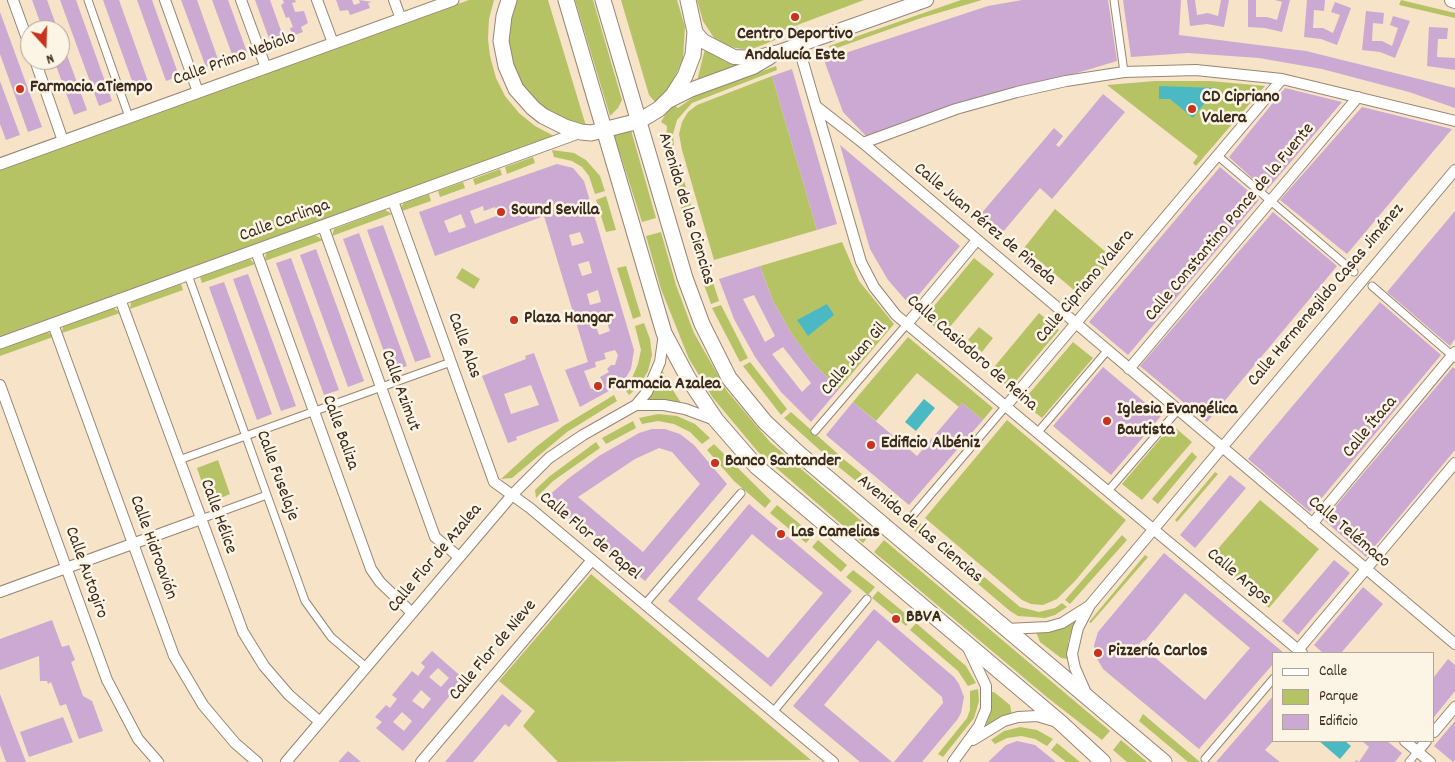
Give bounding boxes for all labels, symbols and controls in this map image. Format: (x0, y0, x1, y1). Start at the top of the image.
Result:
marker: Centro Deportivo Andalucía Este (789, 11, 801, 23)
north arrow (20, 20, 70, 70)
place label: Centro Deportivo Andalucía Este (737, 25, 853, 68)
street label: Calle Primo Nebiolo (171, 28, 299, 92)
text: N (43, 48, 56, 69)
place label: Farmacia aTiempo (30, 78, 153, 100)
marker: Farmacia aTiempo (14, 83, 26, 95)
place label: CD Cipriano Valera (1202, 88, 1280, 130)
marker: CD Cipriano Valera (1186, 103, 1198, 115)
street label: Calle Constantino Ponce de la Fuente (1142, 119, 1320, 327)
street label: Avenida de las Ciencias (652, 130, 718, 288)
street label: Calle Juan Pérez de Pineda (908, 159, 1060, 291)
street label: Calle Carlinga (237, 196, 333, 248)
street label: Calle Hermenegildo Casas Jiménez (1244, 200, 1410, 392)
place label: Sound Sevilla (511, 201, 599, 223)
marker: Sound Sevilla (495, 206, 507, 218)
street label: Calle Cipriano Valera (1032, 226, 1140, 348)
street label: Calle Casiodoro de Reina (901, 291, 1041, 417)
place label: Plaza Hangar (524, 309, 613, 331)
street label: Calle Alas (441, 310, 485, 382)
marker: Plaza Hangar (508, 314, 520, 326)
street label: Calle Juan Gil (817, 319, 893, 401)
street label: Calle Azimut (374, 348, 424, 434)
place label: Farmacia Azalea (608, 375, 721, 397)
marker: Farmacia Azalea (592, 380, 604, 392)
street label: Calle Baliza (316, 393, 362, 473)
street label: Calle Ítaca (1339, 393, 1403, 463)
place label: Iglesia Evangélica Bautista (1117, 400, 1237, 442)
marker: Iglesia Evangélica Bautista (1101, 415, 1113, 427)
street label: Calle Fuselaje (250, 428, 302, 524)
place label: Edificio Albéniz (881, 434, 980, 456)
marker: Edificio Albéniz (865, 439, 877, 451)
place label: Banco Santander (725, 452, 841, 474)
marker: Banco Santander (709, 457, 721, 469)
street label: Avenida de las Ciencias (852, 471, 986, 589)
street label: Calle Hélice (194, 477, 240, 557)
street label: Calle Flor de Papel (534, 488, 644, 586)
street label: Calle Telémaco (1302, 492, 1394, 574)
street label: Calle Hidroavión (123, 493, 181, 603)
street label: Calle Flor de Azalea (384, 500, 488, 618)
place label: Las Camelias (791, 523, 880, 545)
street label: Calle Autogiro (58, 524, 112, 622)
marker: Las Camelias (775, 528, 787, 540)
street label: Calle Argos (1201, 545, 1275, 611)
street label: Calle Flor de Nieve (446, 596, 542, 706)
place label: BBVA (906, 608, 942, 630)
marker: BBVA (890, 613, 902, 625)
place label: Pizzería Carlos (1108, 642, 1208, 664)
marker: Pizzería Carlos (1092, 647, 1104, 659)
legend (1272, 652, 1435, 742)
text: Calle (1319, 661, 1347, 683)
text: Parque (1319, 686, 1358, 708)
text: Edificio (1319, 711, 1358, 733)

